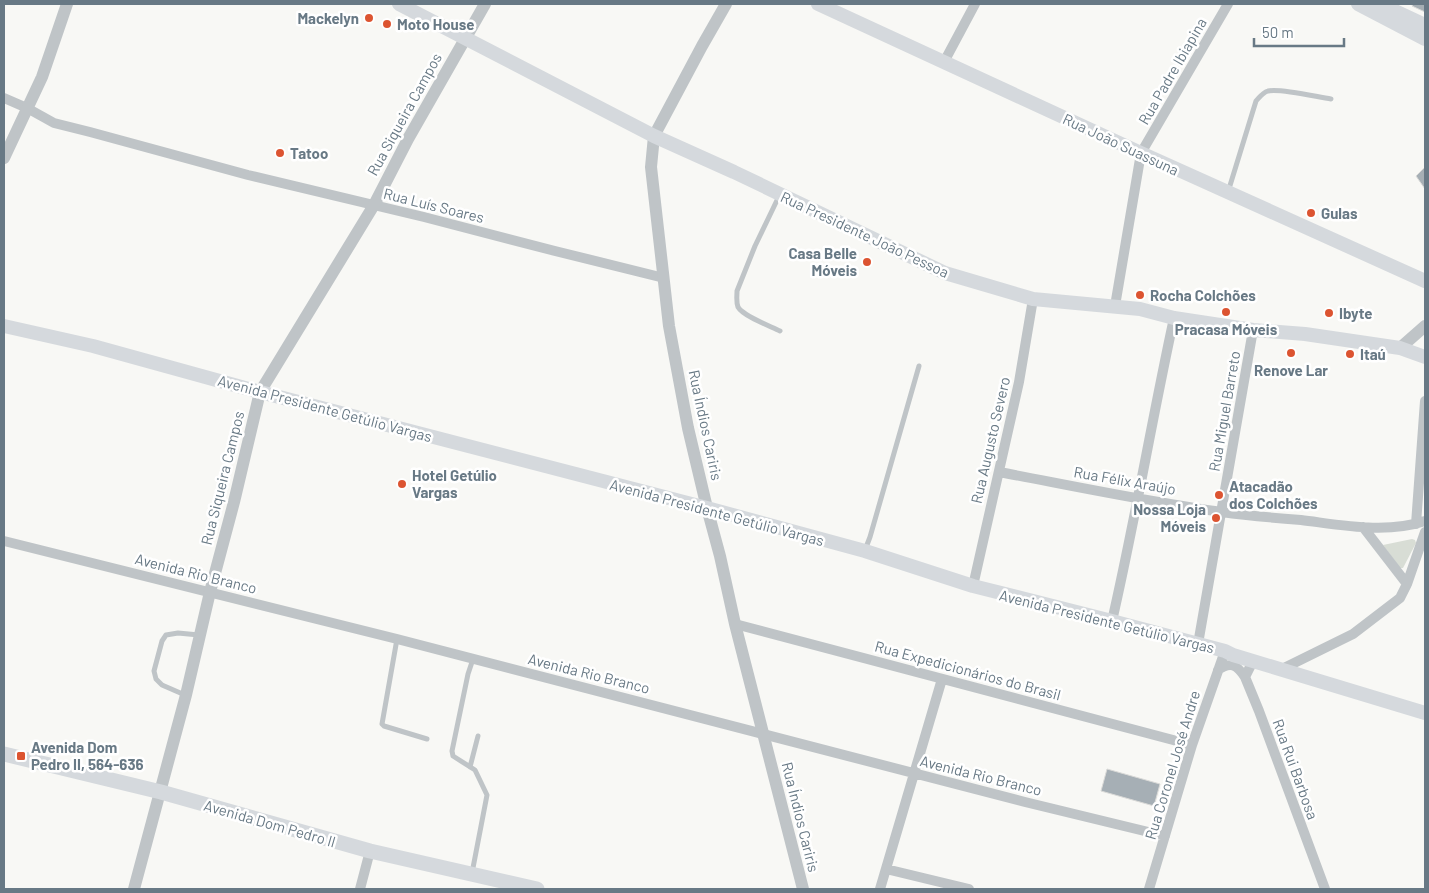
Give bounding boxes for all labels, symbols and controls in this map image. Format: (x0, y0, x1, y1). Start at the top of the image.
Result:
place label: Mackelyn (297, 9, 359, 27)
marker: Mackelyn (363, 12, 375, 24)
street label: Rua Padre Ibiapina (1134, 14, 1210, 128)
place label: Moto House (397, 15, 475, 33)
scale bar (1254, 15, 1344, 47)
marker: Moto House (381, 18, 393, 30)
text: 50 m (1262, 23, 1294, 41)
street label: Rua Siqueira Campos (363, 50, 445, 178)
street label: Rua João Suassuna (1060, 109, 1182, 179)
place label: Tatoo (290, 144, 328, 162)
marker: Tatoo (274, 147, 286, 159)
street label: Rua Luís Soares (382, 184, 486, 226)
street label: Rua Presidente João Pessoa (778, 187, 952, 281)
place label: Gulas (1321, 204, 1358, 222)
marker: Gulas (1305, 207, 1317, 219)
place label: Casa Belle Móveis (789, 244, 857, 279)
marker: Casa Belle Móveis (861, 256, 873, 268)
place label: Rocha Colchões (1150, 286, 1256, 304)
marker: Rocha Colchões (1134, 289, 1146, 301)
place label: Ibyte (1339, 304, 1372, 322)
marker: Pracasa Móveis (1220, 306, 1232, 318)
marker: Ibyte (1323, 307, 1335, 319)
place label: Pracasa Móveis (1175, 320, 1278, 338)
place label: Itaú (1360, 345, 1386, 363)
marker: Renove Lar (1285, 347, 1297, 359)
marker: Itaú (1344, 348, 1356, 360)
street label: Rua Miguel Barreto (1205, 349, 1243, 473)
place label: Renove Lar (1254, 361, 1328, 379)
street label: Rua Índios Cariris (685, 368, 727, 482)
street label: Avenida Presidente Getúlio Vargas (216, 371, 434, 445)
street label: Rua Augusto Severo (967, 375, 1013, 505)
street label: Rua Siqueira Campos (197, 409, 247, 547)
street label: Rua Félix Araújo (1073, 462, 1177, 498)
place label: Hotel Getúlio Vargas (412, 466, 497, 501)
street label: Avenida Presidente Getúlio Vargas (608, 475, 826, 549)
place label: Atacadão dos Colchões (1229, 477, 1318, 512)
marker: Hotel Getúlio Vargas (396, 478, 408, 490)
marker: Atacadão dos Colchões (1213, 489, 1225, 501)
place label: Nossa Loja Móveis (1133, 500, 1206, 535)
marker: Nossa Loja Móveis (1210, 512, 1222, 524)
street label: Avenida Rio Branco (133, 549, 259, 597)
street label: Avenida Presidente Getúlio Vargas (998, 586, 1216, 656)
street label: Rua Expedicionários do Brasil (873, 636, 1063, 704)
street label: Avenida Rio Branco (526, 649, 652, 697)
street label: Rua Coronel José Andre (1141, 688, 1203, 842)
street label: Rua Rui Barbosa (1269, 716, 1323, 822)
place label: Avenida Dom Pedro II, 564-636 (31, 738, 144, 773)
marker: Avenida Dom Pedro II, 564-636 (15, 750, 27, 762)
street label: Avenida Rio Branco (918, 751, 1044, 799)
street label: Rua Índios Cariris (779, 760, 823, 874)
street label: Avenida Dom Pedro II (202, 796, 338, 850)

